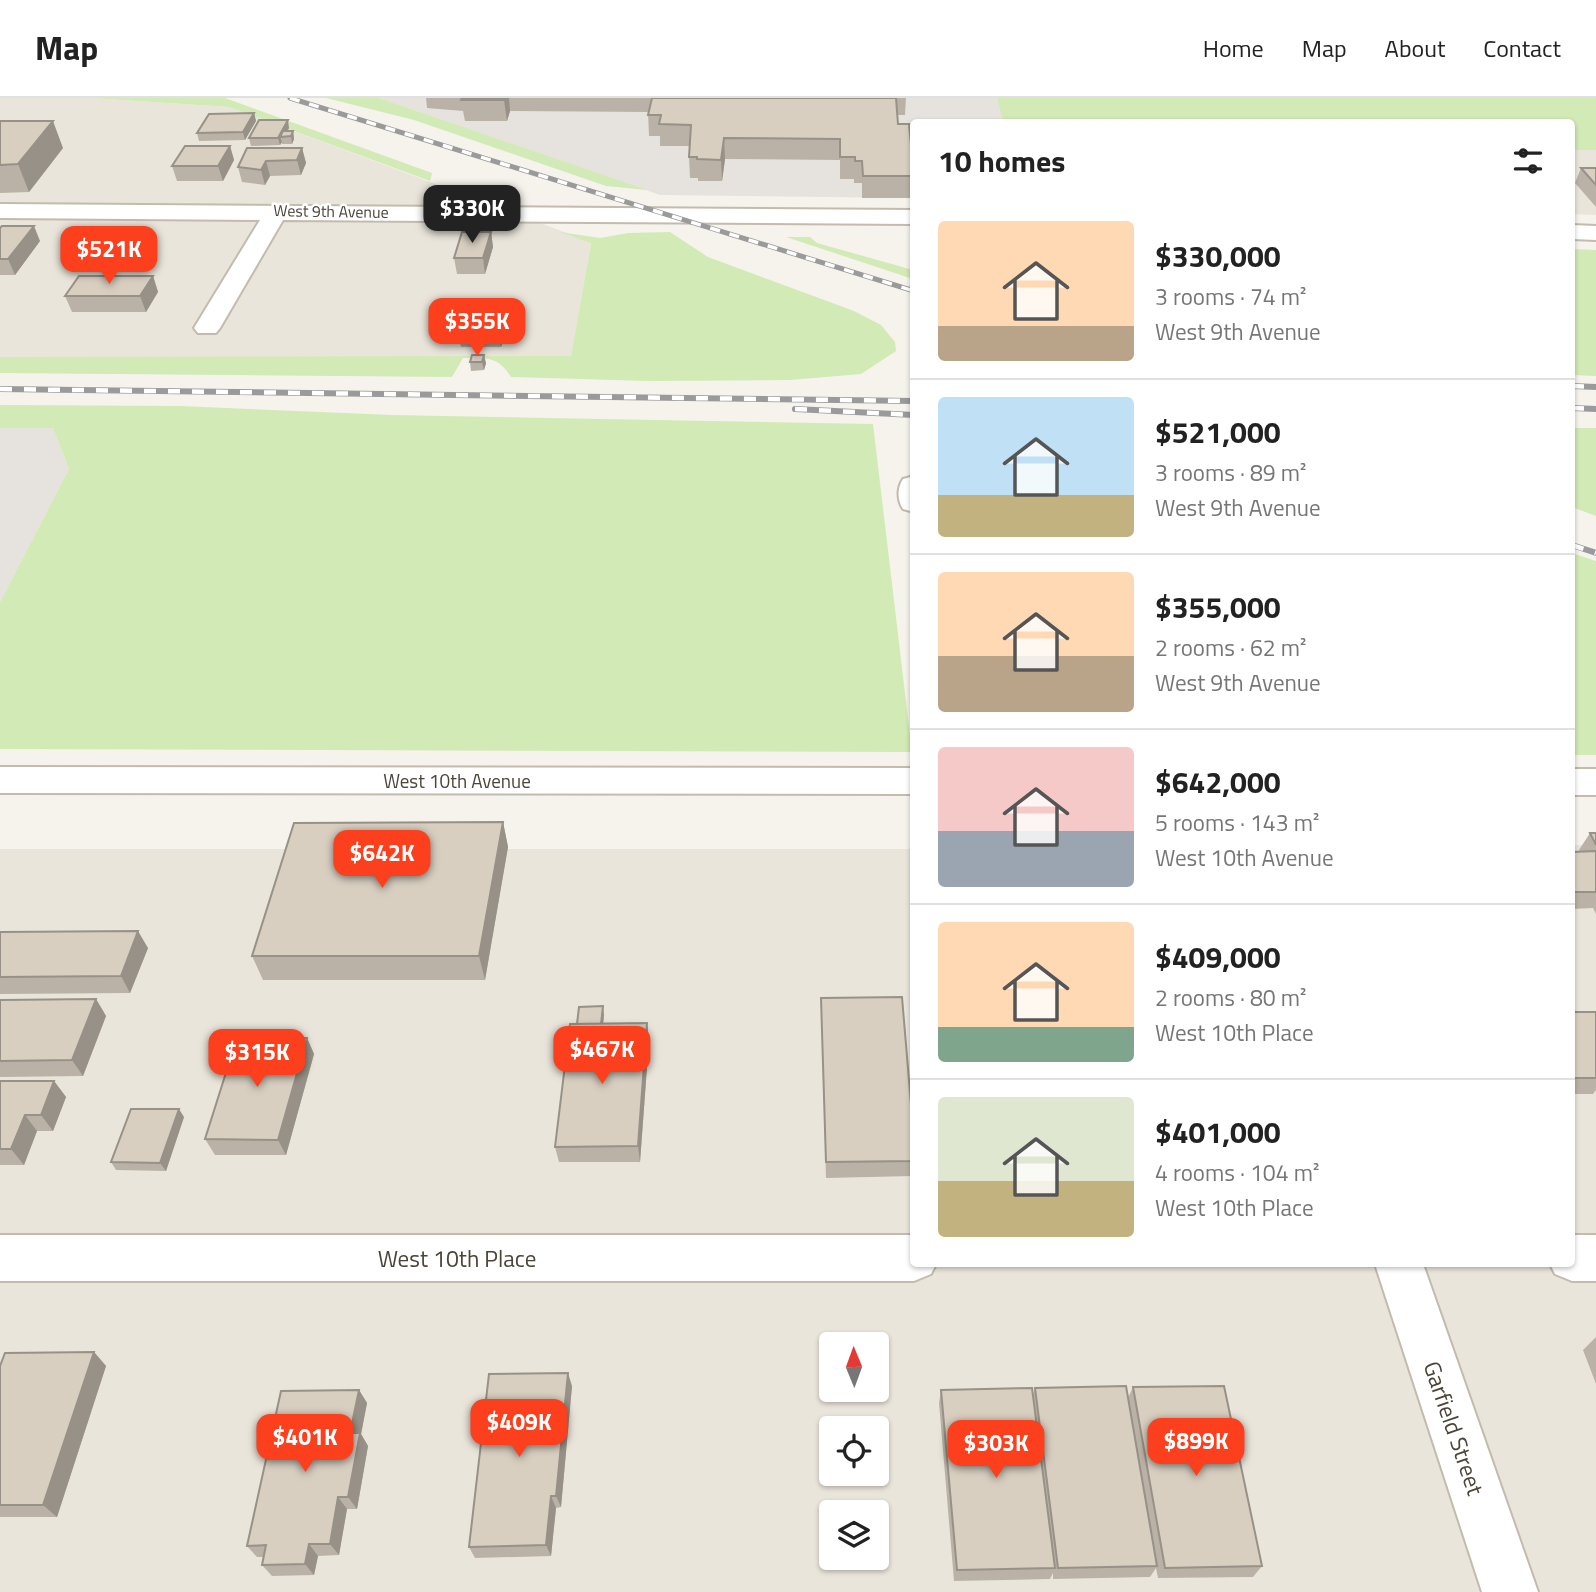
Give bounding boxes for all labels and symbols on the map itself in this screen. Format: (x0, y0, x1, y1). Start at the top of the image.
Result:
pin: $330K (423, 186, 521, 245)
street label: West 9th Avenue (273, 198, 389, 224)
pin: $521K (60, 226, 158, 286)
pin: $355K (428, 299, 526, 358)
street label: West 10th Avenue (383, 766, 531, 795)
pin: $642K (333, 830, 431, 890)
pin: $467K (553, 1026, 651, 1086)
pin: $315K (208, 1030, 306, 1089)
street label: West 10th Place (378, 1241, 536, 1276)
north arrow (819, 1332, 889, 1402)
street label: Garfield Street (1415, 1356, 1493, 1500)
pin: $409K (470, 1400, 568, 1459)
pin: $401K (256, 1414, 354, 1474)
pin: $899K (1147, 1418, 1245, 1478)
pin: $303K (947, 1420, 1045, 1480)

